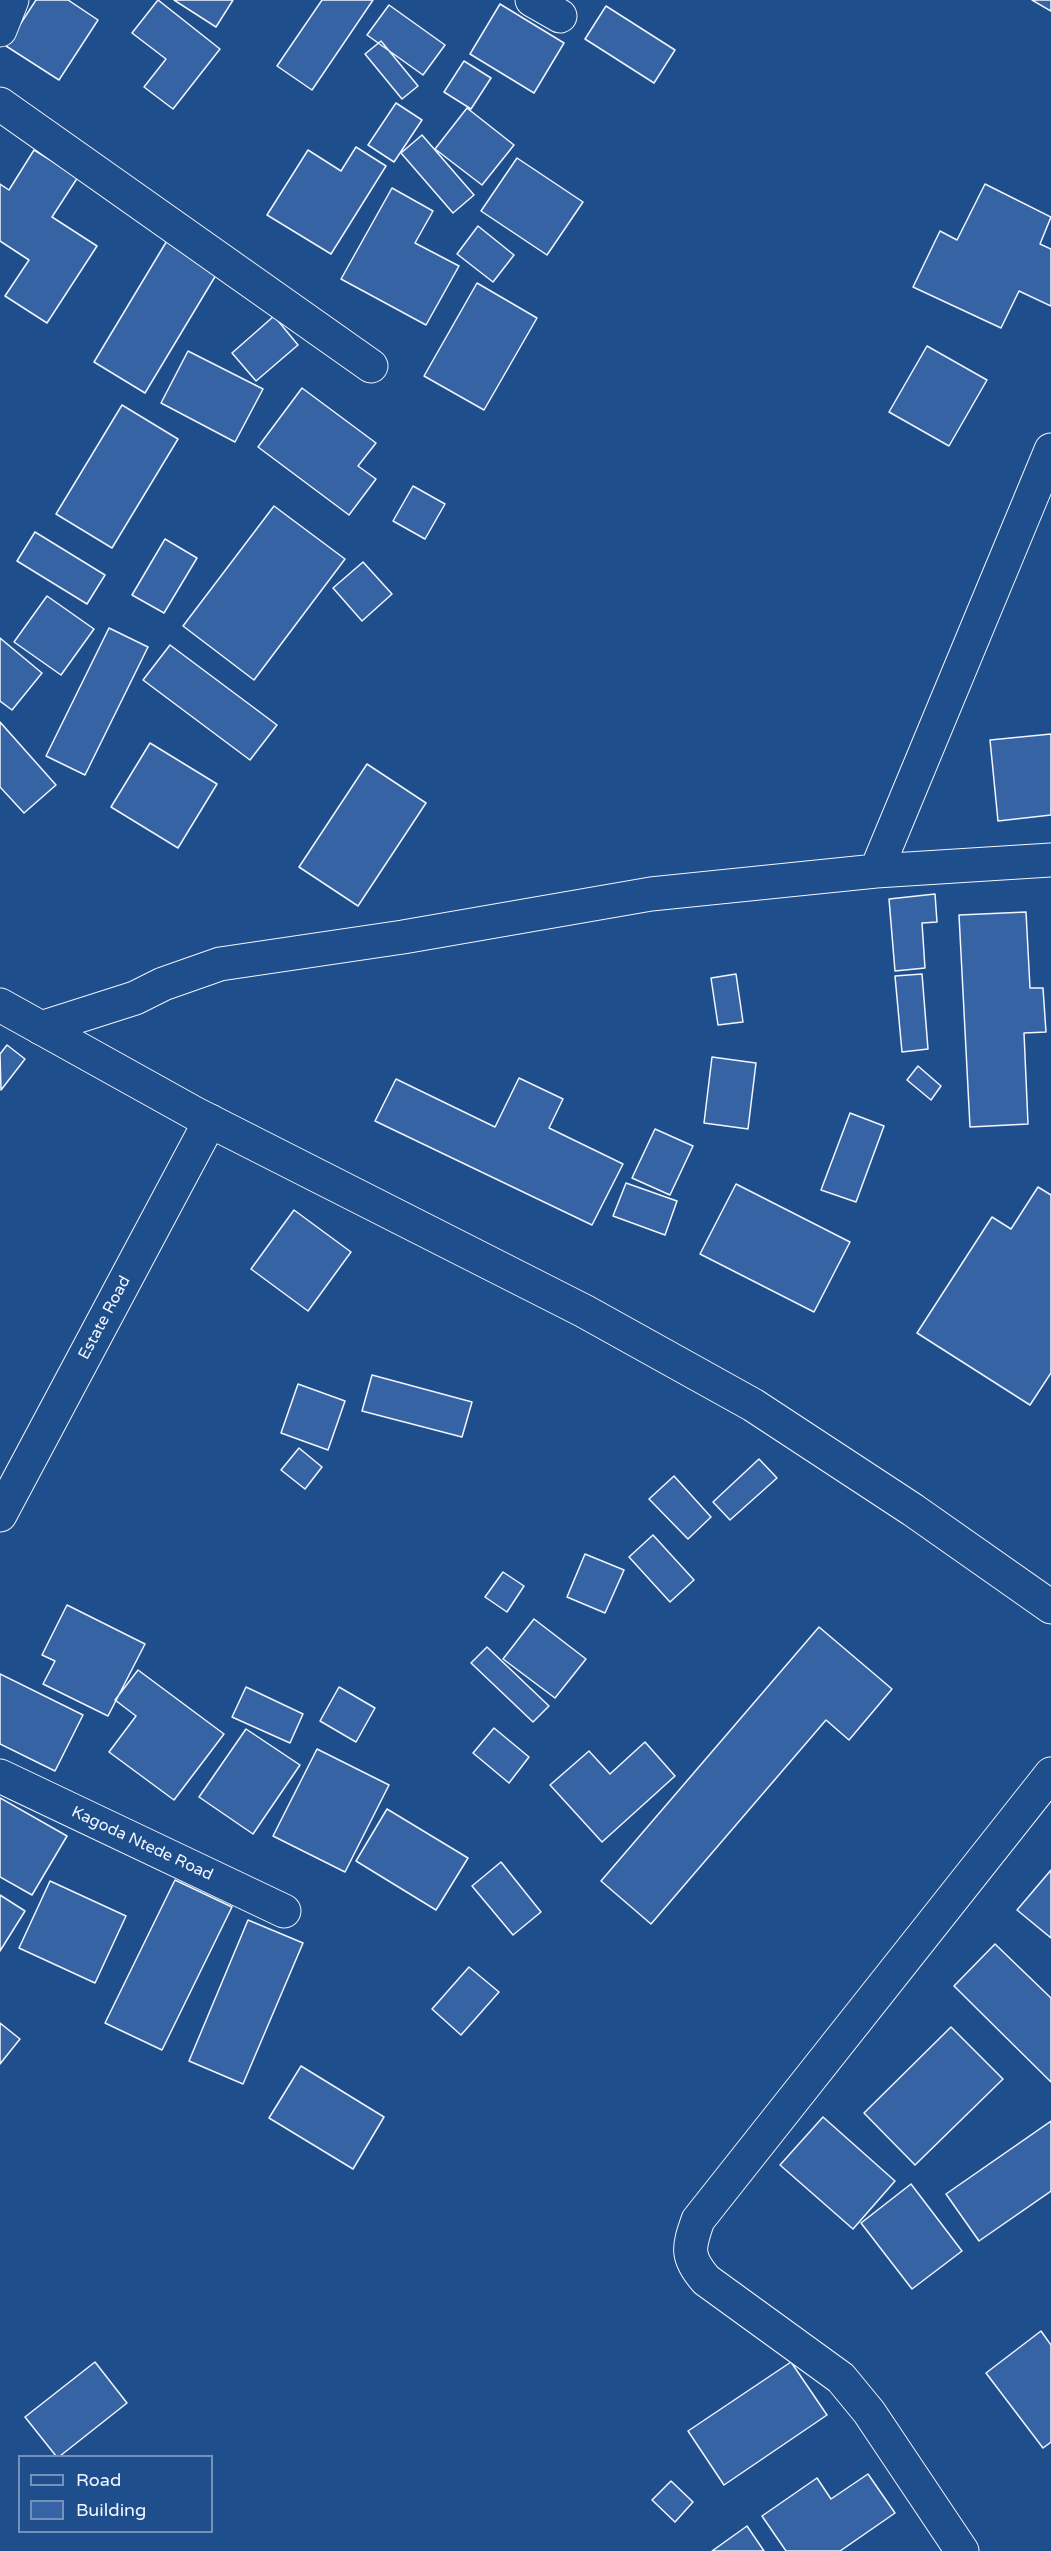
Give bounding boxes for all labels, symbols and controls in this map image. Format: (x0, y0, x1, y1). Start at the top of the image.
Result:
street label: Estate Road (75, 1273, 135, 1363)
street label: Kagoda Ntede Road (68, 1803, 216, 1885)
legend (18, 2455, 213, 2533)
text: Road (76, 2469, 121, 2491)
text: Building (76, 2499, 146, 2521)

